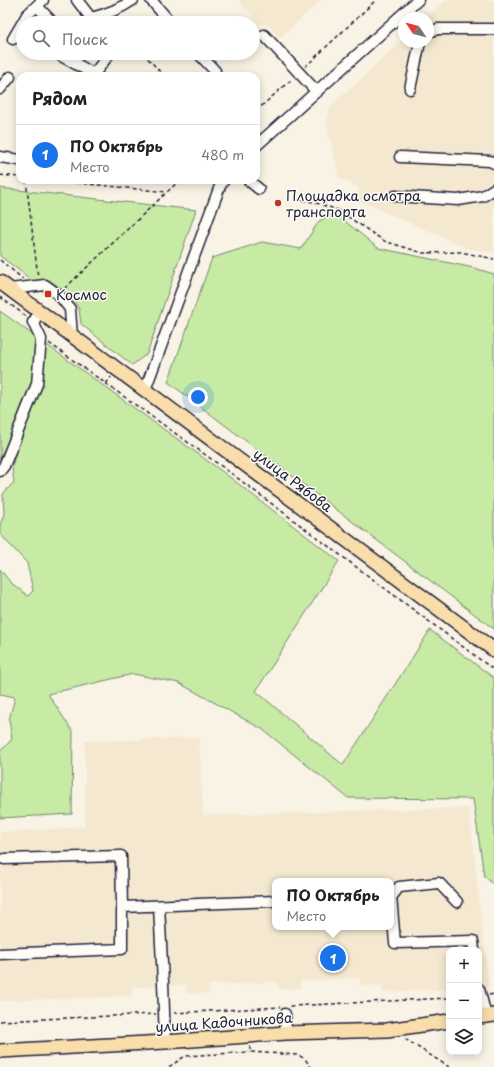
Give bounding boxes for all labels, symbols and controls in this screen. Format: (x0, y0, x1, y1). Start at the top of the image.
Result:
north arrow (398, 12, 434, 48)
search box (16, 16, 260, 60)
icon: search (30, 27, 52, 49)
text: Поиск (62, 27, 108, 50)
text: Рядом (32, 85, 87, 111)
text: ПО Октябрь (70, 134, 163, 157)
text: 1 (42, 145, 48, 164)
text: 480 m (202, 145, 244, 164)
text: Место (70, 157, 110, 176)
place label: Площадка осмотра транспорта (286, 185, 421, 222)
marker: Площадка осмотра транспорта (273, 198, 283, 208)
place label: Космос (56, 284, 107, 305)
marker: Космос (43, 289, 53, 299)
your location (188, 387, 208, 407)
street label: улица Рябова (249, 443, 337, 517)
popup (272, 878, 394, 930)
text: ПО Октябрь (287, 883, 379, 906)
text: Место (287, 906, 326, 925)
pin: 1 (320, 943, 346, 973)
map controls (446, 947, 482, 1055)
button: + (446, 947, 482, 983)
button: − (446, 983, 482, 1019)
street label: улица Кадочникова (155, 1007, 294, 1037)
button: layers (446, 1019, 482, 1055)

